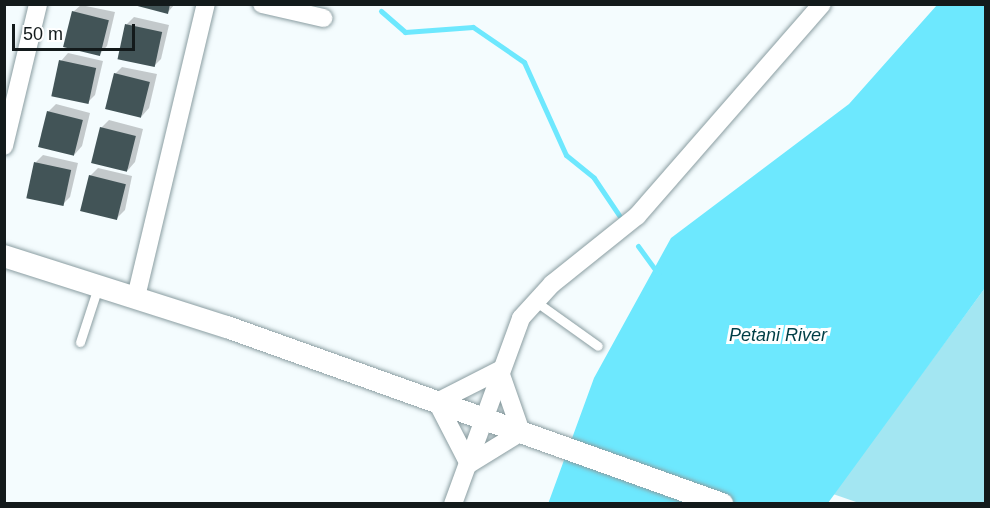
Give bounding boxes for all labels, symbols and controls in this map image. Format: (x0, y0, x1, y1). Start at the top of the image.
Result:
scale bar (15, 12, 138, 50)
text: 50 m (23, 24, 63, 44)
water label: Petani River (729, 324, 827, 346)

